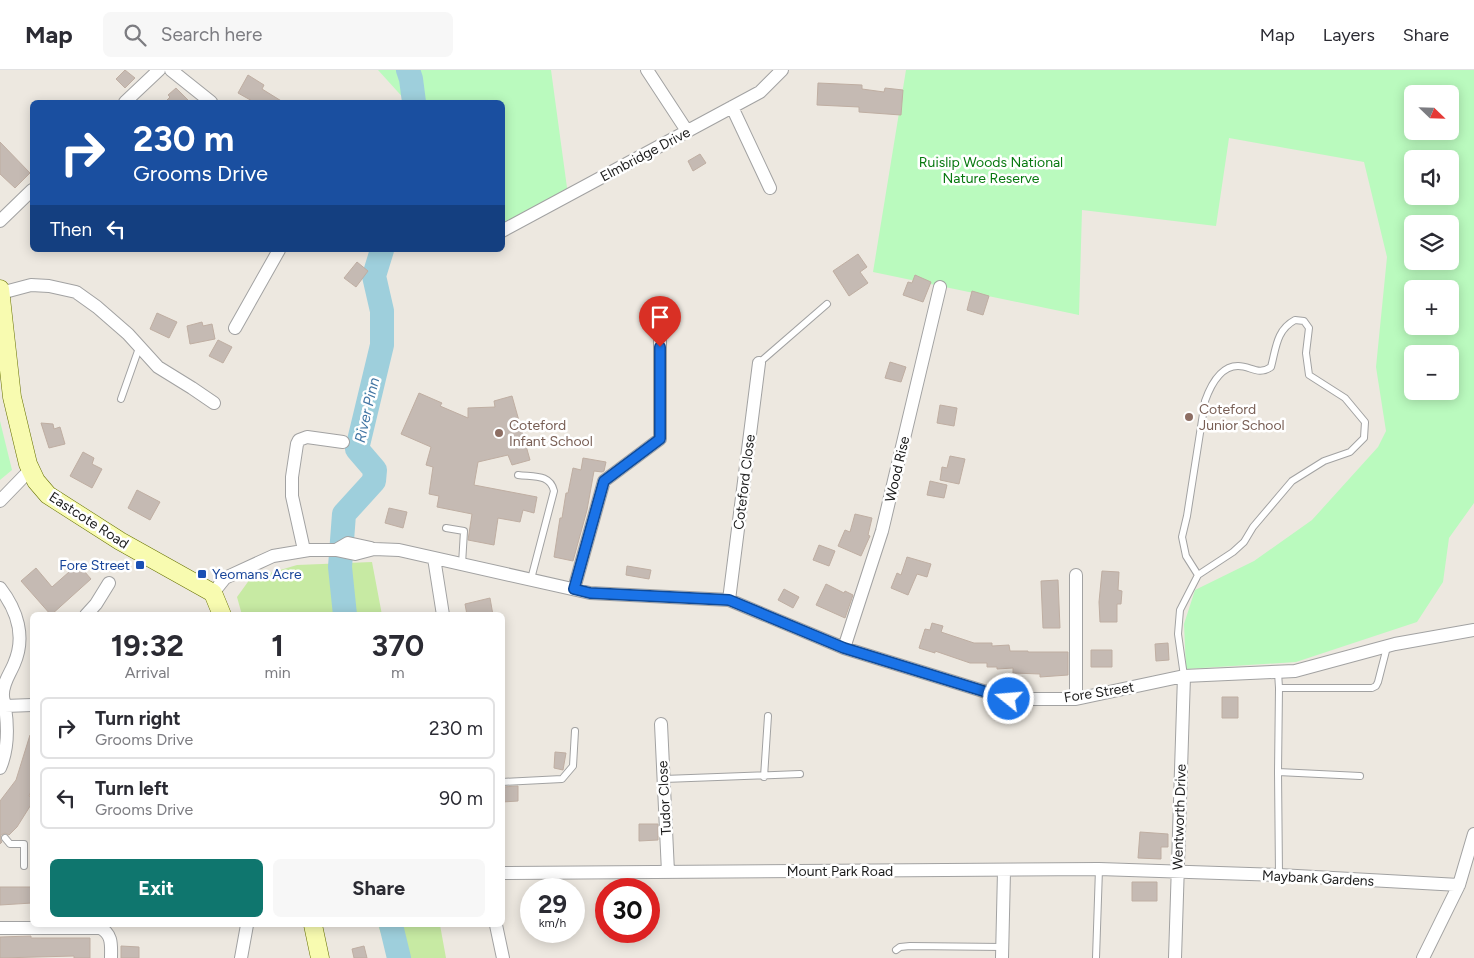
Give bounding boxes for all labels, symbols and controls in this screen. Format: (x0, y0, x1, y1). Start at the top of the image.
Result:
search box (103, 12, 453, 57)
text: Map (25, 20, 73, 49)
icon: search (121, 21, 149, 49)
text: Search here (161, 23, 262, 46)
text: Map (1260, 24, 1295, 46)
text: Layers (1323, 24, 1375, 46)
text: Share (1403, 24, 1449, 46)
north arrow (1404, 85, 1459, 140)
map controls (1404, 85, 1459, 400)
text: 230 m (133, 118, 234, 160)
icon: right (50, 120, 115, 185)
street label: Elmbridge Drive (597, 123, 693, 185)
button: sound (1404, 150, 1459, 205)
park label: Ruislip Woods National Nature Reserve (919, 154, 1063, 187)
text: Grooms Drive (133, 160, 268, 187)
icon: left (102, 215, 130, 243)
button: layers (1404, 215, 1459, 270)
text: Then (50, 218, 92, 241)
button: + (1404, 280, 1459, 335)
pin (639, 296, 681, 347)
icon: arrive (646, 303, 674, 331)
button: − (1404, 345, 1459, 400)
water label: River Pinn (351, 376, 383, 444)
place label: Coteford Junior School (1199, 401, 1285, 434)
marker: Coteford Junior School (1183, 411, 1195, 423)
place label: Coteford Infant School (509, 417, 593, 450)
marker: Coteford Infant School (493, 427, 505, 439)
street label: Coteford Close (730, 433, 759, 531)
street label: Wood Rise (882, 434, 913, 504)
street label: Eastcote Road (46, 488, 132, 552)
place label: Fore Street (59, 557, 130, 574)
marker: Fore Street (134, 559, 146, 571)
place label: Yeomans Acre (212, 566, 302, 583)
marker: Yeomans Acre (196, 568, 208, 580)
text: 19:32 (111, 627, 184, 664)
text: 1 (271, 627, 284, 664)
text: 370 (371, 627, 424, 664)
text: Arrival (125, 663, 170, 682)
text: min (265, 663, 291, 682)
text: m (391, 663, 405, 682)
position arrow (982, 672, 1034, 724)
street label: Fore Street (1063, 679, 1135, 706)
text: Turn right (95, 707, 181, 730)
icon: right (52, 714, 80, 742)
text: 230 m (429, 717, 483, 740)
text: Grooms Drive (95, 730, 193, 749)
street label: Tudor Close (654, 760, 675, 836)
street label: Wentworth Drive (1169, 763, 1190, 870)
text: Turn left (95, 777, 169, 800)
icon: left (52, 784, 80, 812)
text: 90 m (439, 787, 483, 810)
text: Grooms Drive (95, 800, 193, 819)
button: Exit (50, 859, 263, 917)
button: Share (273, 859, 485, 917)
street label: Mount Park Road (787, 863, 893, 880)
street label: Maybank Gardens (1261, 867, 1375, 890)
speed limit sign: 30 (595, 878, 660, 943)
text: 29 (538, 889, 567, 919)
text: km/h (539, 916, 566, 930)

